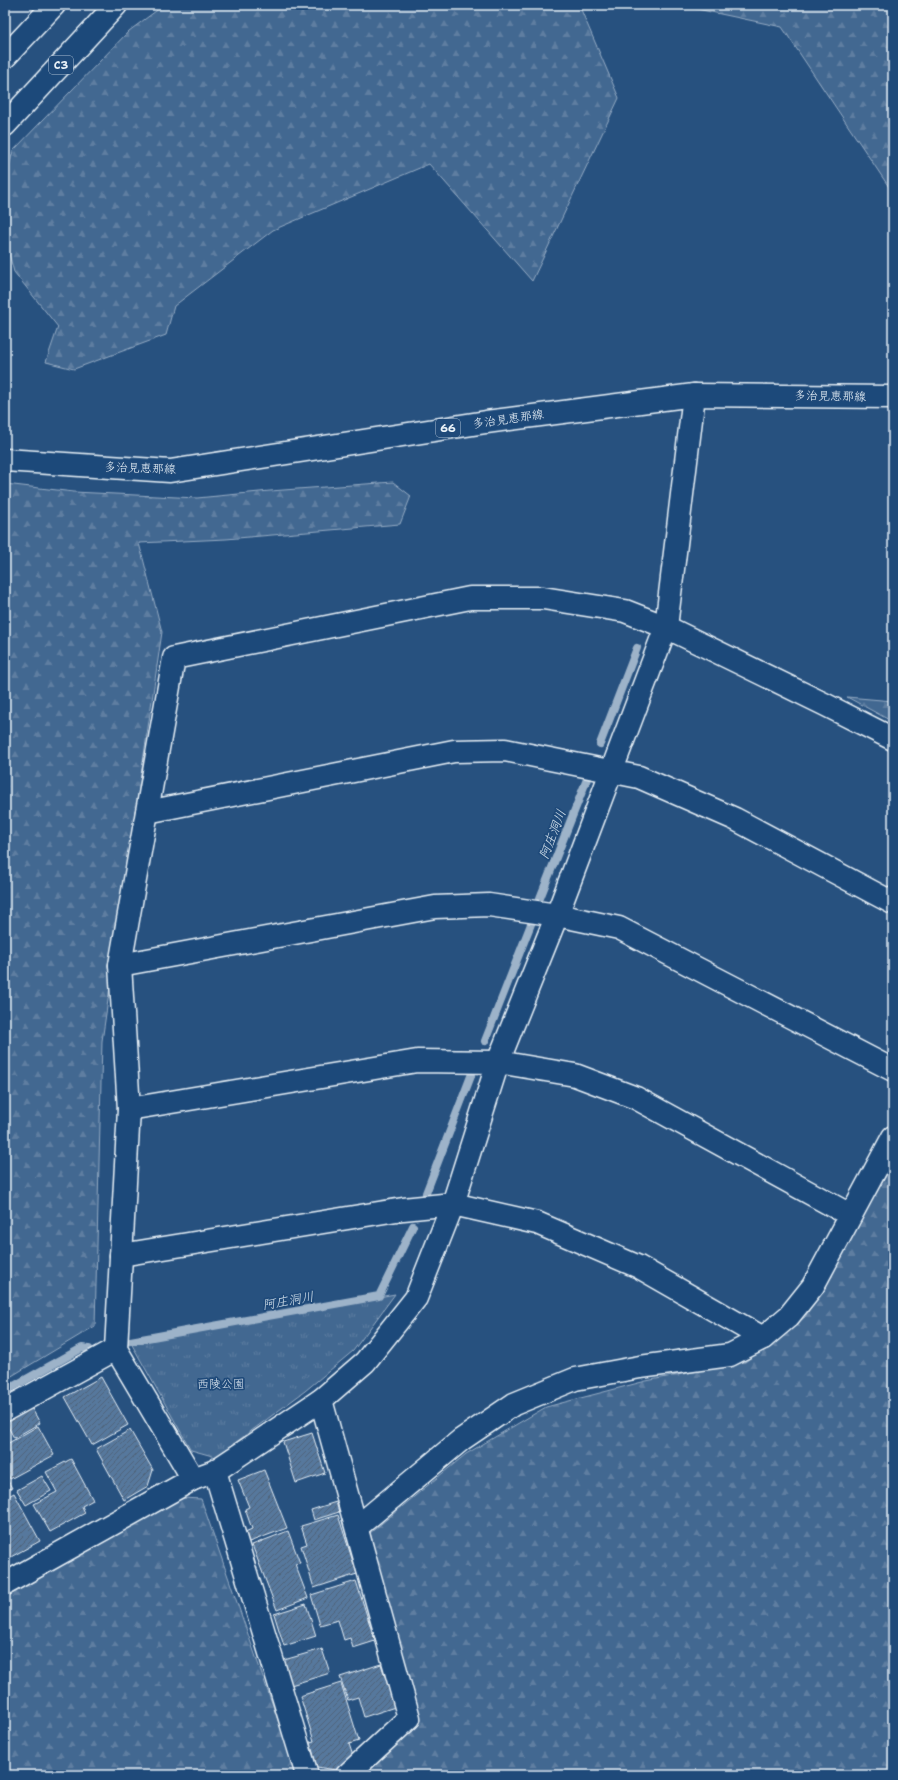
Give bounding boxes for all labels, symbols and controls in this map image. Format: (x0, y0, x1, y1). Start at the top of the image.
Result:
road number: C3 (49, 56, 73, 74)
street label: 多治見恵那線 (794, 387, 866, 405)
street label: 多治見恵那線 (471, 406, 545, 432)
road number: 66 (436, 419, 460, 437)
street label: 多治見恵那線 (104, 459, 176, 477)
water label: 阿庄洞川 (535, 807, 570, 862)
water label: 阿庄洞川 (261, 1288, 315, 1313)
park label: 西陵公園 (197, 1376, 245, 1392)

